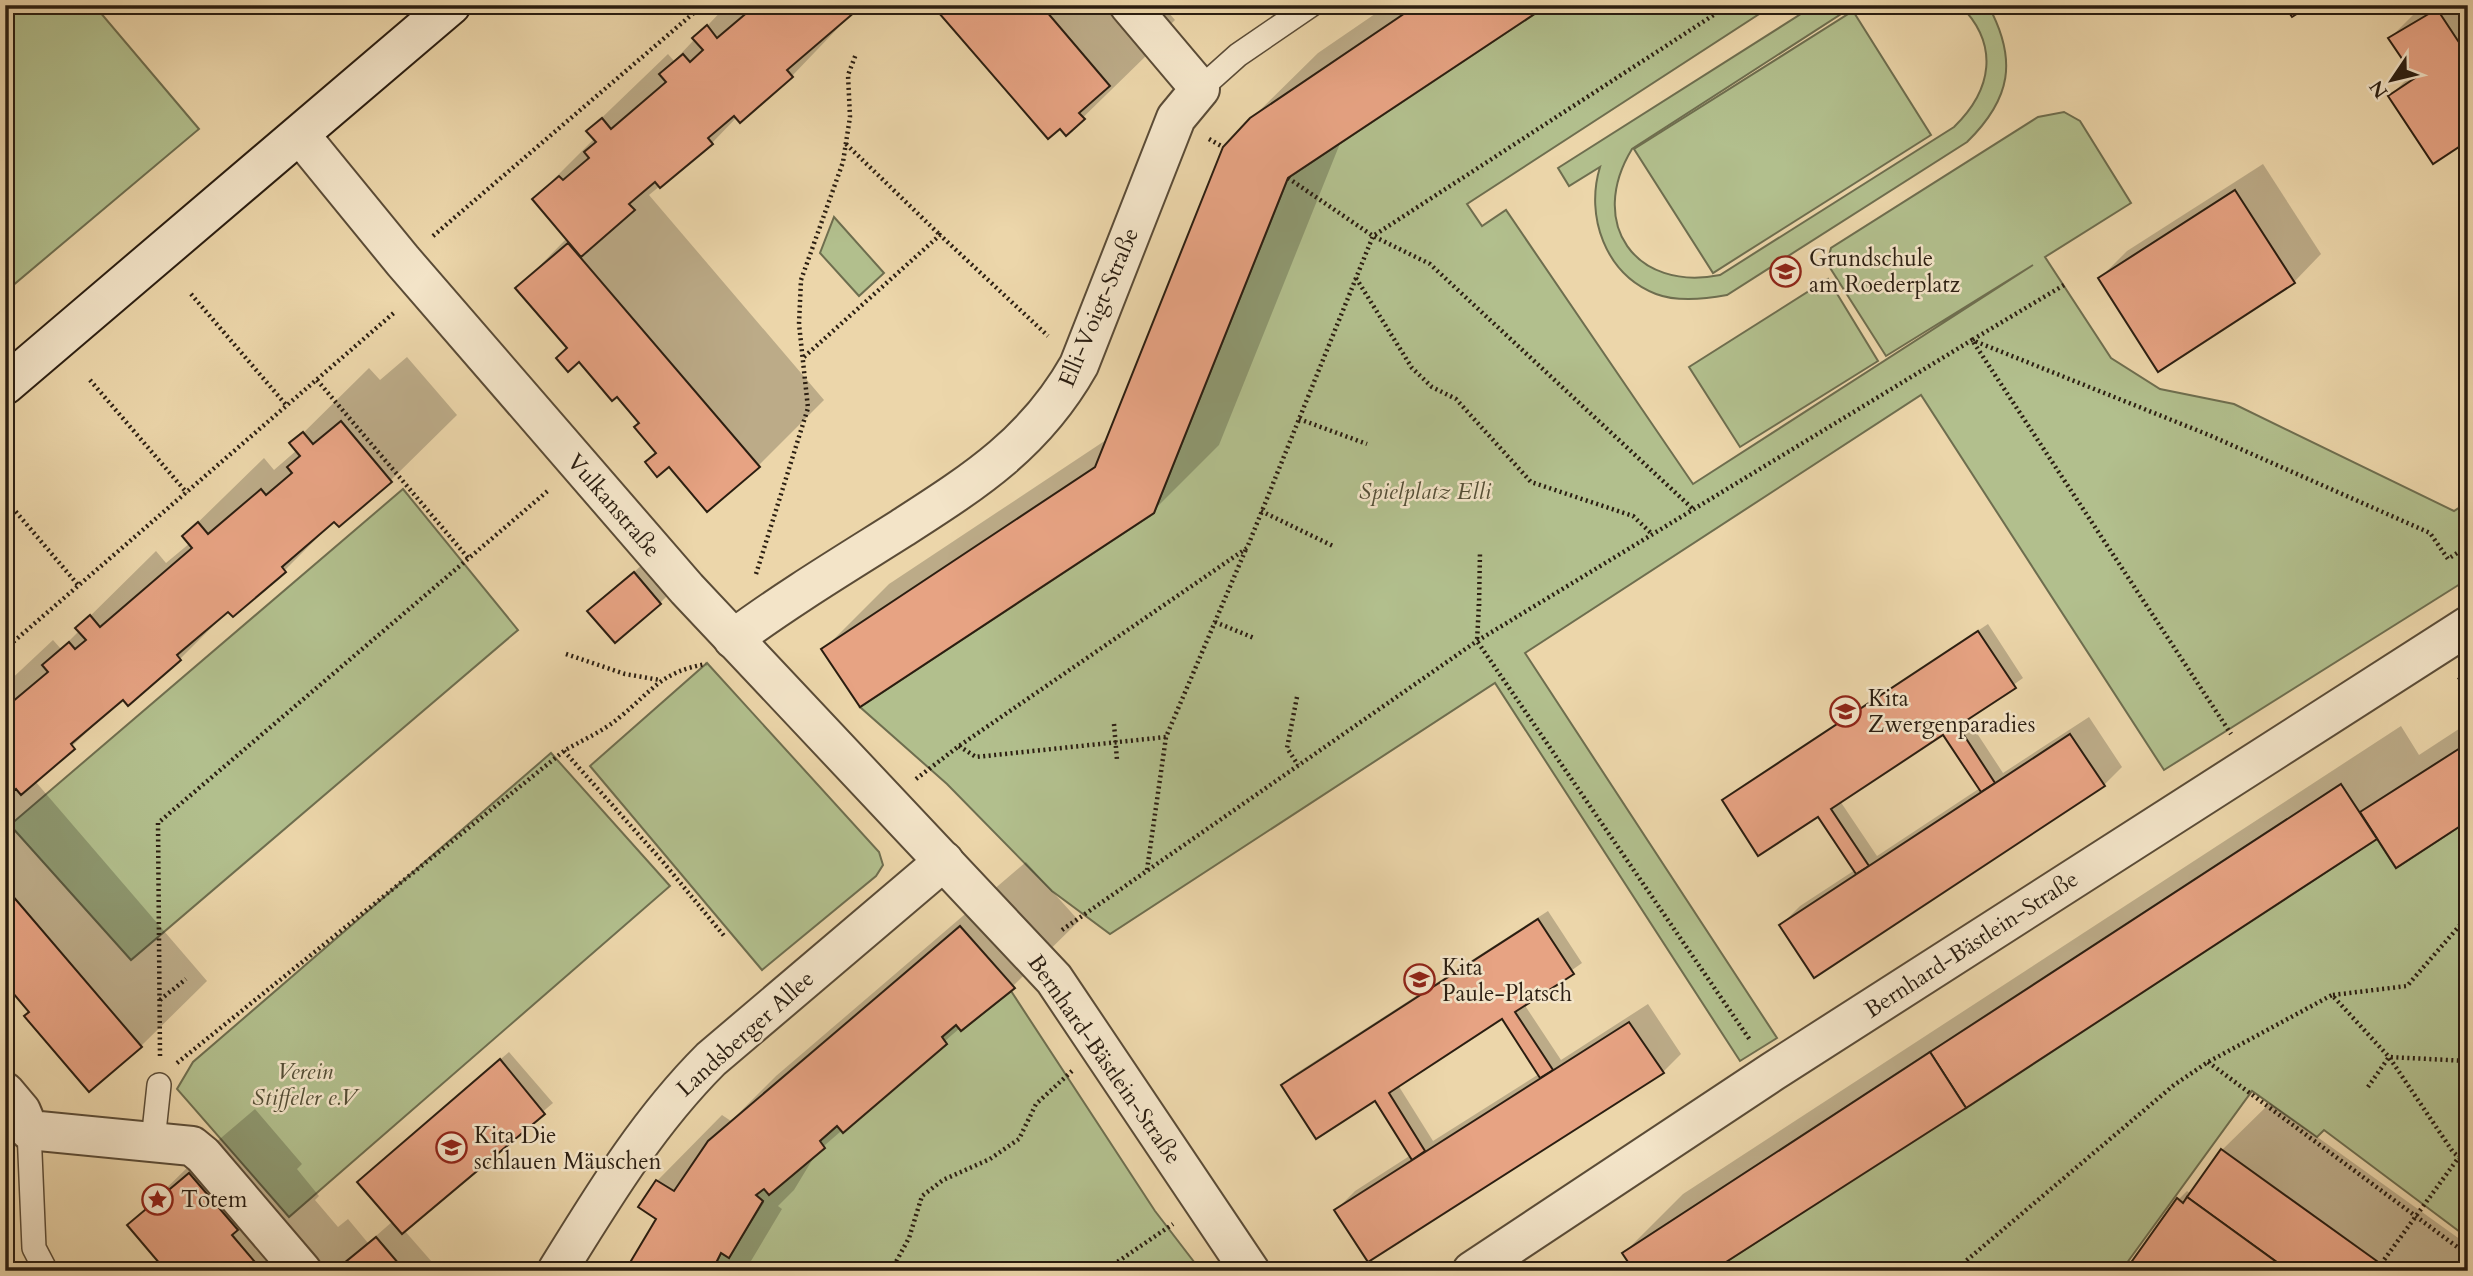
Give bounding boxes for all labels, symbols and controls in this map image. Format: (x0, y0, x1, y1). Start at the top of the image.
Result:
north arrow (2358, 46, 2428, 116)
text: N (2363, 75, 2394, 103)
street label: Elli-Voigt-Straße (1051, 223, 1146, 392)
place label: Grundschule am Roederplatz (1809, 243, 1960, 300)
school or university icon: Grundschule am Roederplatz (1769, 254, 1803, 288)
street label: Vulkanstraße (560, 447, 667, 564)
park label: Spielplatz Elli (1359, 476, 1492, 507)
place label: Kita Zwergenparadies (1868, 683, 2035, 740)
school or university icon: Kita Zwergenparadies (1828, 694, 1862, 728)
street label: Bernhard-Bästlein-Straße (1858, 864, 2084, 1025)
street label: Bernhard-Bästlein-Straße (1020, 948, 1189, 1170)
place label: Kita Paule-Platsch (1442, 952, 1573, 1009)
street label: Landsberger Allee (670, 963, 821, 1103)
school or university icon: Kita Paule-Platsch (1402, 963, 1436, 997)
park label: Verein Stiffeler e.V (252, 1056, 361, 1113)
place label: Kita Die schlauen Mäuschen (474, 1120, 662, 1177)
school or university icon: Kita Die schlauen Mäuschen (434, 1131, 468, 1165)
place icon: Totem (141, 1182, 175, 1216)
place label: Totem (181, 1184, 248, 1215)

